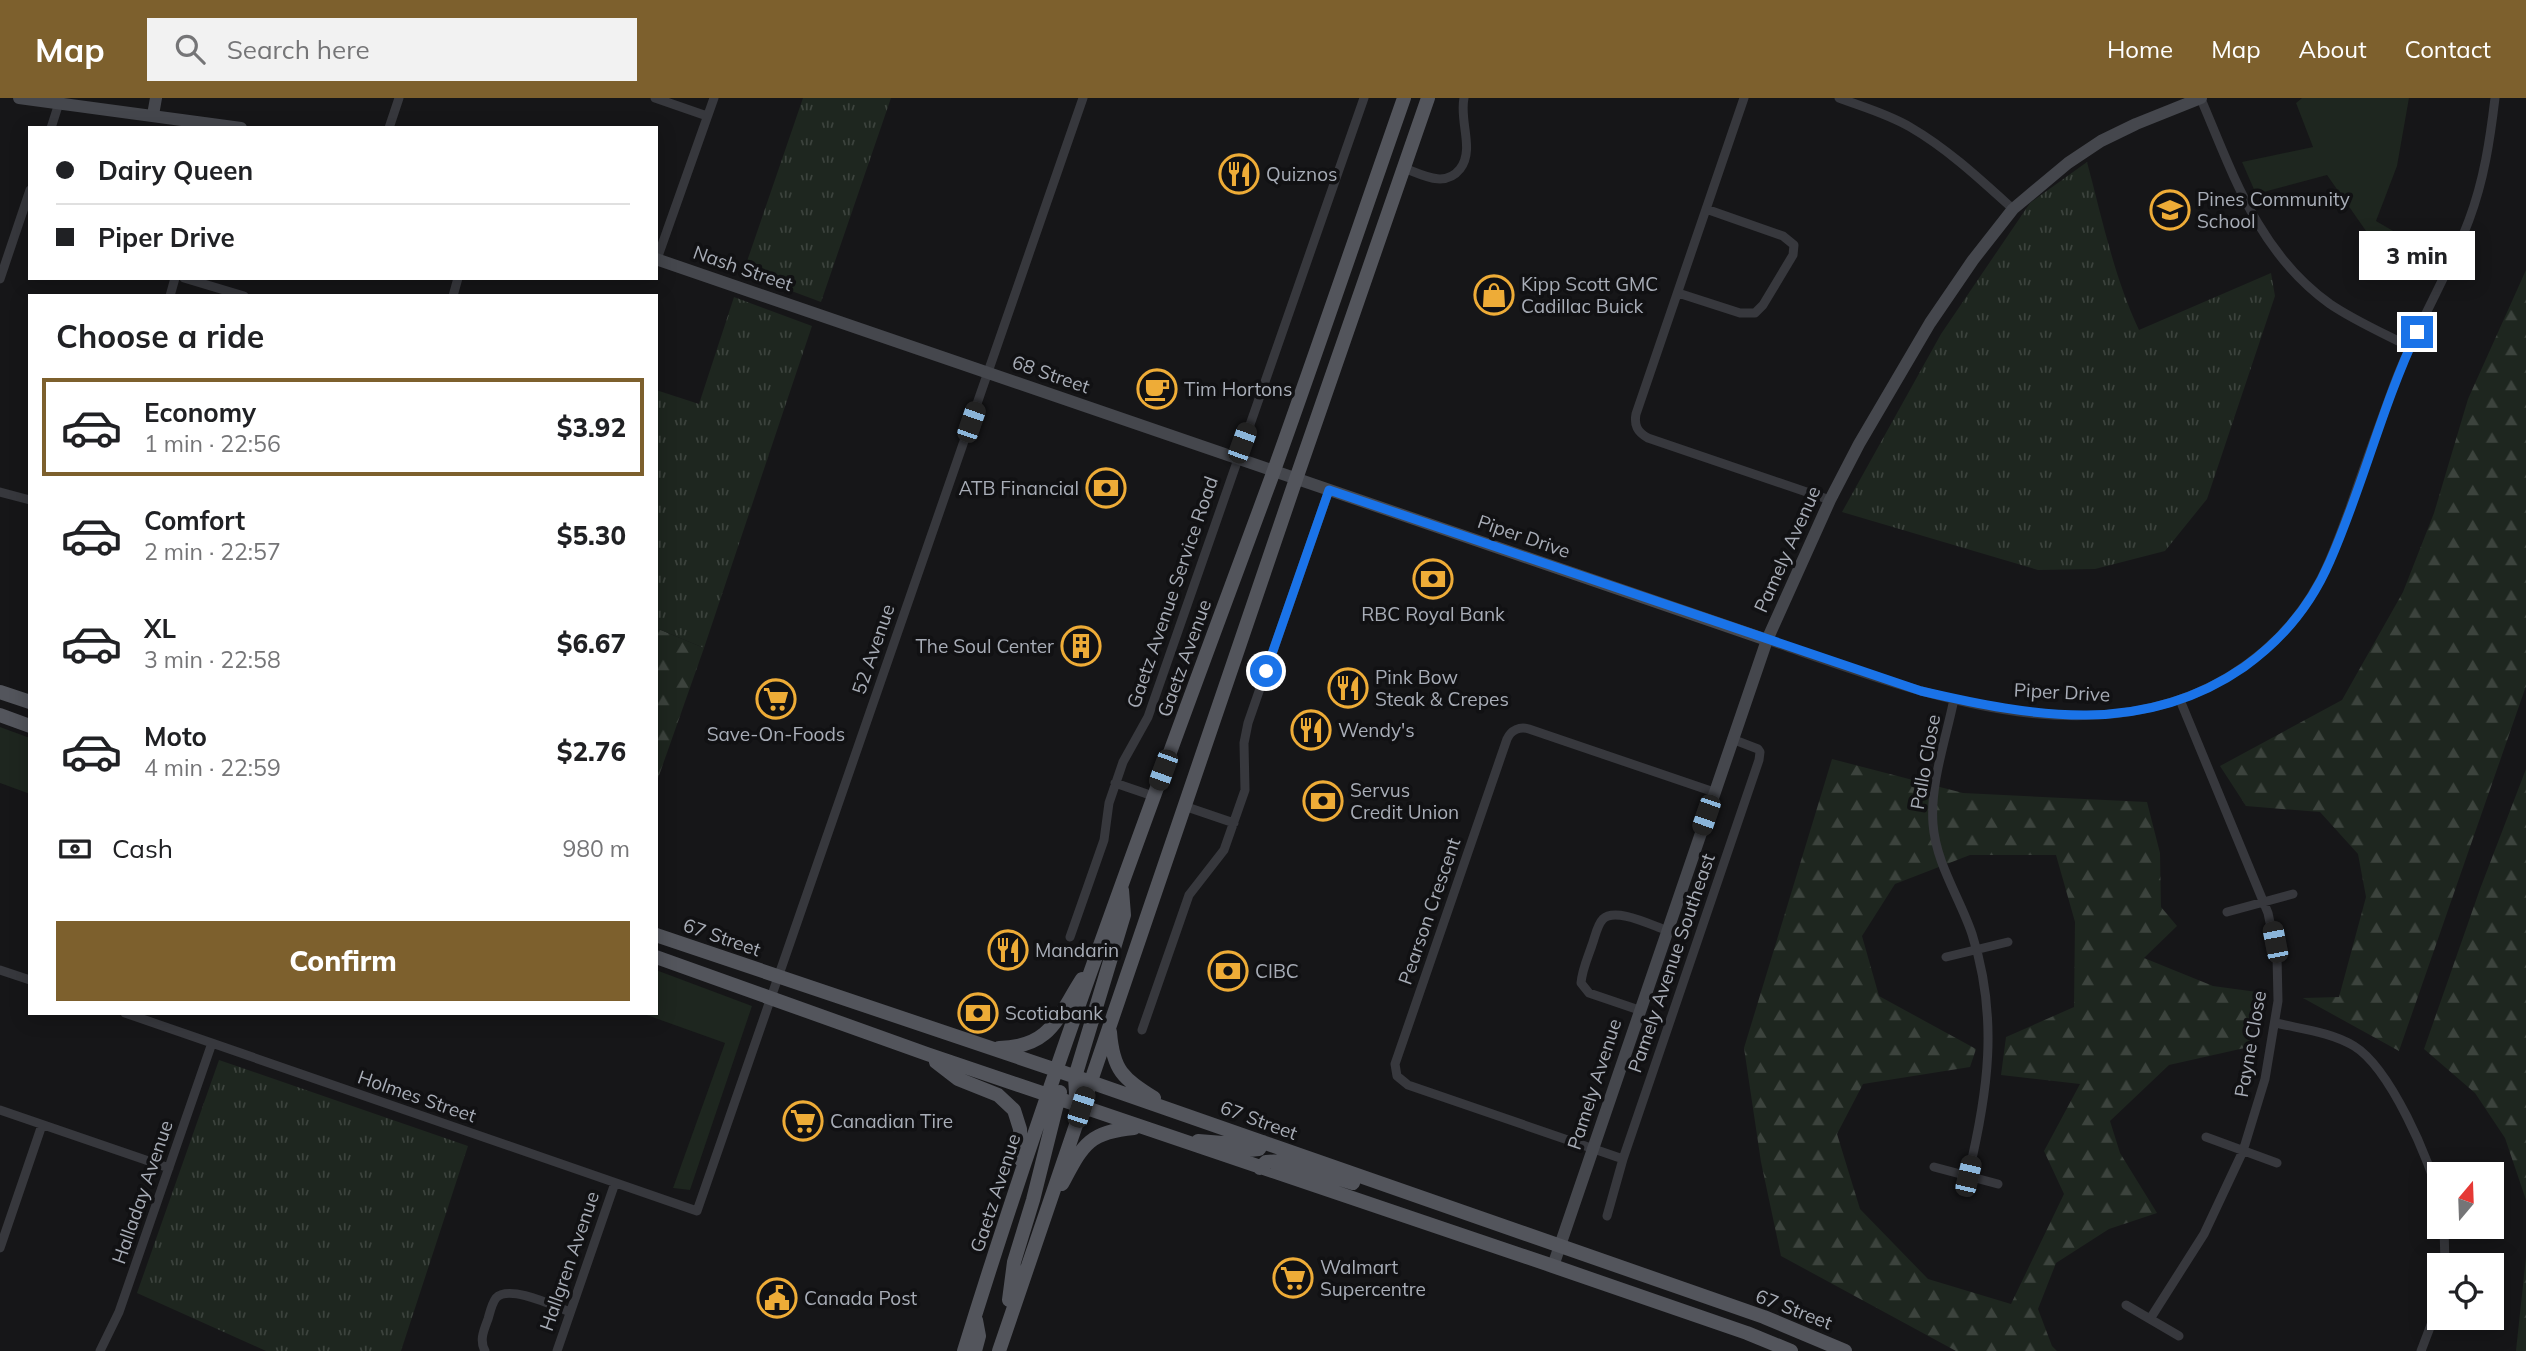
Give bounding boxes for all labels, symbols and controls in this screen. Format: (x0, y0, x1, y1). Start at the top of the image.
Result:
search box (147, 18, 637, 81)
text: Map (35, 29, 105, 70)
icon: search (171, 30, 209, 68)
text: Search here (227, 33, 370, 66)
text: Home (2107, 34, 2173, 64)
text: Map (2211, 34, 2261, 64)
text: About (2299, 34, 2367, 64)
text: Contact (2405, 34, 2491, 64)
restaurant icon: Quiznos (1218, 153, 1260, 195)
text: Dairy Queen (98, 154, 253, 187)
place label: Quiznos (1266, 162, 1337, 186)
place label: Pines Community School (2197, 187, 2350, 233)
school or university icon: Pines Community School (2149, 189, 2191, 231)
text: Piper Drive (98, 221, 235, 254)
callout: 3 min (2359, 230, 2475, 280)
street label: Nash Street (690, 240, 796, 296)
text: 3 min (2386, 241, 2448, 270)
place label: Kipp Scott GMC Cadillac Buick (1521, 272, 1658, 318)
shop icon: Kipp Scott GMC Cadillac Buick (1473, 274, 1515, 316)
text: Choose a ride (56, 316, 264, 356)
route end (2401, 316, 2433, 348)
street label: 68 Street (1009, 350, 1093, 399)
cafe icon: Tim Hortons (1136, 368, 1178, 410)
place label: Tim Hortons (1184, 377, 1292, 401)
icon: car (60, 396, 123, 459)
text: Economy (144, 396, 256, 429)
car (955, 399, 988, 445)
text: $3.92 (557, 411, 626, 444)
car (1225, 420, 1260, 466)
text: 1 min · 22:56 (144, 429, 281, 458)
bank icon: ATB Financial (1085, 467, 1127, 509)
street label: Gaetz Avenue Service Road (1122, 473, 1222, 711)
place label: ATB Financial (958, 476, 1079, 500)
street label: Pamely Avenue (1748, 482, 1826, 616)
icon: car (60, 504, 123, 567)
text: Comfort (144, 504, 245, 537)
street label: Piper Drive (1475, 509, 1573, 563)
text: $5.30 (557, 519, 626, 552)
text: 2 min · 22:57 (144, 537, 281, 566)
bank icon: RBC Royal Bank (1412, 558, 1454, 600)
street label: Gaetz Avenue (1152, 596, 1216, 720)
street label: 52 Avenue (846, 601, 900, 697)
place label: RBC Royal Bank (1361, 602, 1505, 626)
icon: car (60, 612, 123, 675)
text: XL (144, 612, 176, 645)
building icon: The Soul Center (1060, 625, 1102, 667)
text: $6.67 (557, 627, 626, 660)
place label: The Soul Center (915, 634, 1054, 658)
text: 3 min · 22:58 (144, 645, 281, 674)
route start (1250, 655, 1282, 687)
place label: Pink Bow Steak & Crepes (1375, 665, 1509, 711)
restaurant icon: Pink Bow Steak & Crepes (1327, 667, 1369, 709)
street label: Piper Drive (2013, 677, 2111, 707)
supermarket icon: Save-On-Foods (755, 678, 797, 720)
restaurant icon: Wendy's (1290, 709, 1332, 751)
street label: Pallo Close (1905, 712, 1945, 812)
place label: Wendy's (1338, 718, 1415, 742)
icon: car (60, 720, 123, 783)
text: Moto (144, 720, 207, 753)
place label: Save-On-Foods (707, 722, 845, 746)
text: $2.76 (557, 735, 626, 768)
car (1146, 747, 1181, 793)
text: 4 min · 22:59 (144, 753, 281, 782)
place label: Servus Credit Union (1350, 778, 1459, 824)
bank icon: Servus Credit Union (1302, 780, 1344, 822)
car (1690, 792, 1723, 838)
icon: cash (56, 830, 94, 868)
text: Cash (112, 832, 173, 865)
text: 980 m (562, 834, 630, 863)
street label: Pearson Crescent (1393, 834, 1465, 988)
street label: Pamely Avenue Southeast (1622, 850, 1720, 1076)
street label: 67 Street (680, 913, 764, 962)
car (2261, 919, 2290, 965)
button: Confirm (56, 921, 630, 1001)
restaurant icon: Mandarin (987, 929, 1029, 971)
place label: Mandarin (1035, 938, 1119, 962)
bank icon: CIBC (1207, 950, 1249, 992)
place label: CIBC (1255, 959, 1299, 983)
street label: Payne Close (2229, 989, 2271, 1099)
bank icon: Scotiabank (957, 992, 999, 1034)
place label: Scotiabank (1005, 1001, 1103, 1025)
street label: Pamely Avenue (1562, 1016, 1626, 1152)
street label: Holmes Street (355, 1064, 480, 1128)
car (1065, 1084, 1098, 1130)
street label: 67 Street (1217, 1095, 1301, 1145)
supermarket icon: Canadian Tire (782, 1100, 824, 1142)
place label: Canadian Tire (830, 1109, 953, 1133)
street label: Halladay Avenue (106, 1117, 178, 1267)
street label: Gaetz Avenue (965, 1131, 1025, 1255)
car (1954, 1153, 1983, 1199)
north arrow (2427, 1162, 2504, 1239)
map controls (2427, 1162, 2504, 1330)
street label: Hallgren Avenue (534, 1188, 604, 1334)
button: locate (2427, 1253, 2504, 1330)
place label: Walmart Supercentre (1320, 1255, 1426, 1301)
supermarket icon: Walmart Supercentre (1272, 1257, 1314, 1299)
public building icon: Canada Post (756, 1277, 798, 1319)
street label: 67 Street (1752, 1283, 1836, 1335)
place label: Canada Post (804, 1286, 917, 1310)

